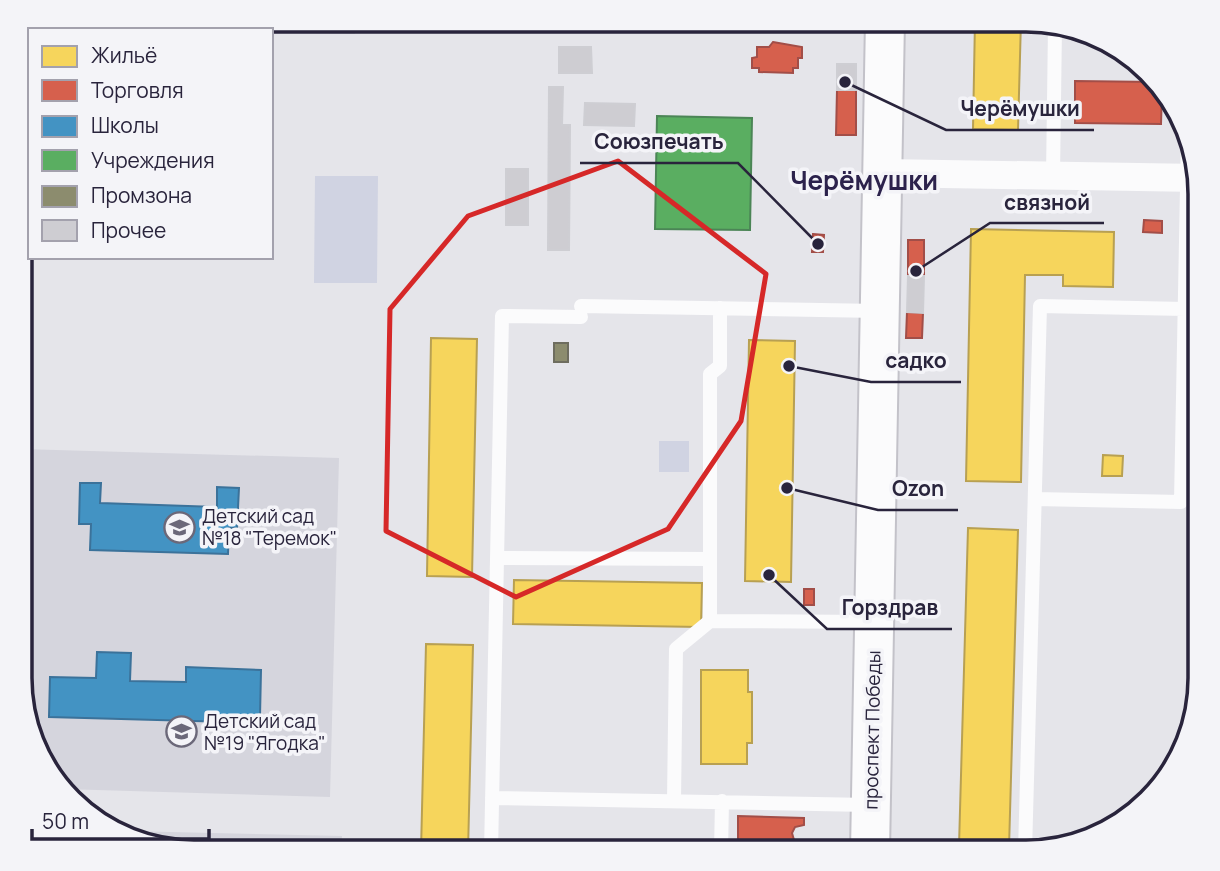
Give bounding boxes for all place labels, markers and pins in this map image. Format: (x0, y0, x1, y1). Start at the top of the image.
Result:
callout: Черёмушки (946, 88, 1094, 130)
callout: Союзпечать (580, 121, 738, 163)
callout: связной (990, 181, 1104, 223)
callout: садко (871, 340, 961, 382)
callout: Ozon (878, 468, 958, 510)
place label: Детский сад №18 "Теремок" (202, 503, 337, 551)
school or university icon: Детский сад №18 "Теремок" (162, 510, 196, 544)
callout: Горздрав (827, 587, 952, 629)
place label: Детский сад №19 "Ягодка" (204, 708, 326, 756)
school or university icon: Детский сад №19 "Ягодка" (164, 715, 198, 749)

